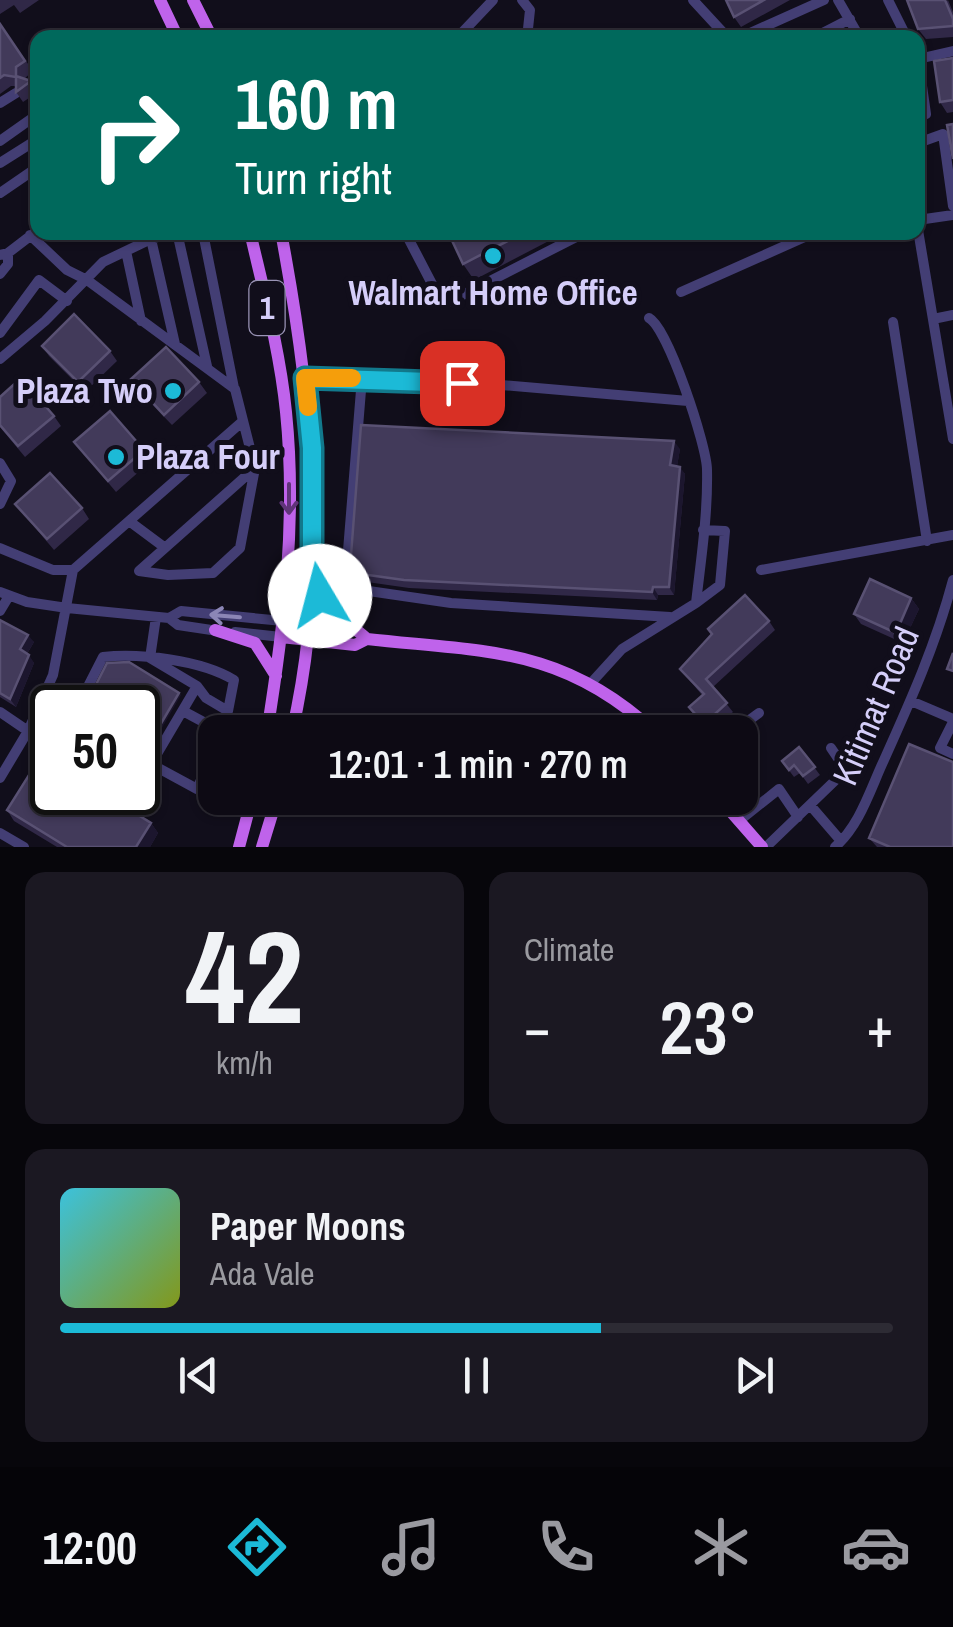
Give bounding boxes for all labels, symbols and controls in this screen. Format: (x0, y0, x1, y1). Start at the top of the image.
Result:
text: 160 m (235, 57, 398, 151)
icon: right (70, 70, 200, 200)
text: Turn right (235, 147, 392, 208)
marker: Walmart Home Office (482, 245, 504, 267)
place label: Walmart Home Office (348, 269, 638, 316)
road number: 1 (250, 281, 284, 335)
pin (420, 341, 505, 426)
icon: arrive (435, 356, 490, 411)
place label: Plaza Two (16, 367, 153, 414)
marker: Plaza Two (162, 380, 184, 402)
place label: Plaza Four (136, 433, 281, 480)
marker: Plaza Four (105, 446, 127, 468)
one-way arrow (280, 482, 298, 514)
position arrow (268, 544, 372, 648)
one-way arrow (209, 606, 242, 625)
street label: Kitimat Road (821, 620, 930, 792)
speed limit sign: 50 (30, 685, 160, 815)
text: 12:01 · 1 min · 270 m (328, 739, 628, 790)
text: 42 (185, 888, 304, 1064)
text: Climate (524, 928, 614, 971)
text: 23° (659, 976, 758, 1077)
text: − (524, 990, 550, 1064)
text: + (867, 990, 893, 1064)
text: km/h (216, 1041, 273, 1084)
text: Paper Moons (210, 1201, 406, 1252)
text: Ada Vale (210, 1252, 315, 1295)
icon: previous (171, 1348, 226, 1403)
icon: pause (449, 1348, 504, 1403)
icon: next (727, 1348, 782, 1403)
icon: directions (222, 1512, 292, 1582)
icon: music (376, 1512, 446, 1582)
icon: phone (531, 1512, 601, 1582)
icon: climate (686, 1512, 756, 1582)
icon: car (841, 1512, 911, 1582)
text: 12:00 (42, 1517, 137, 1578)

